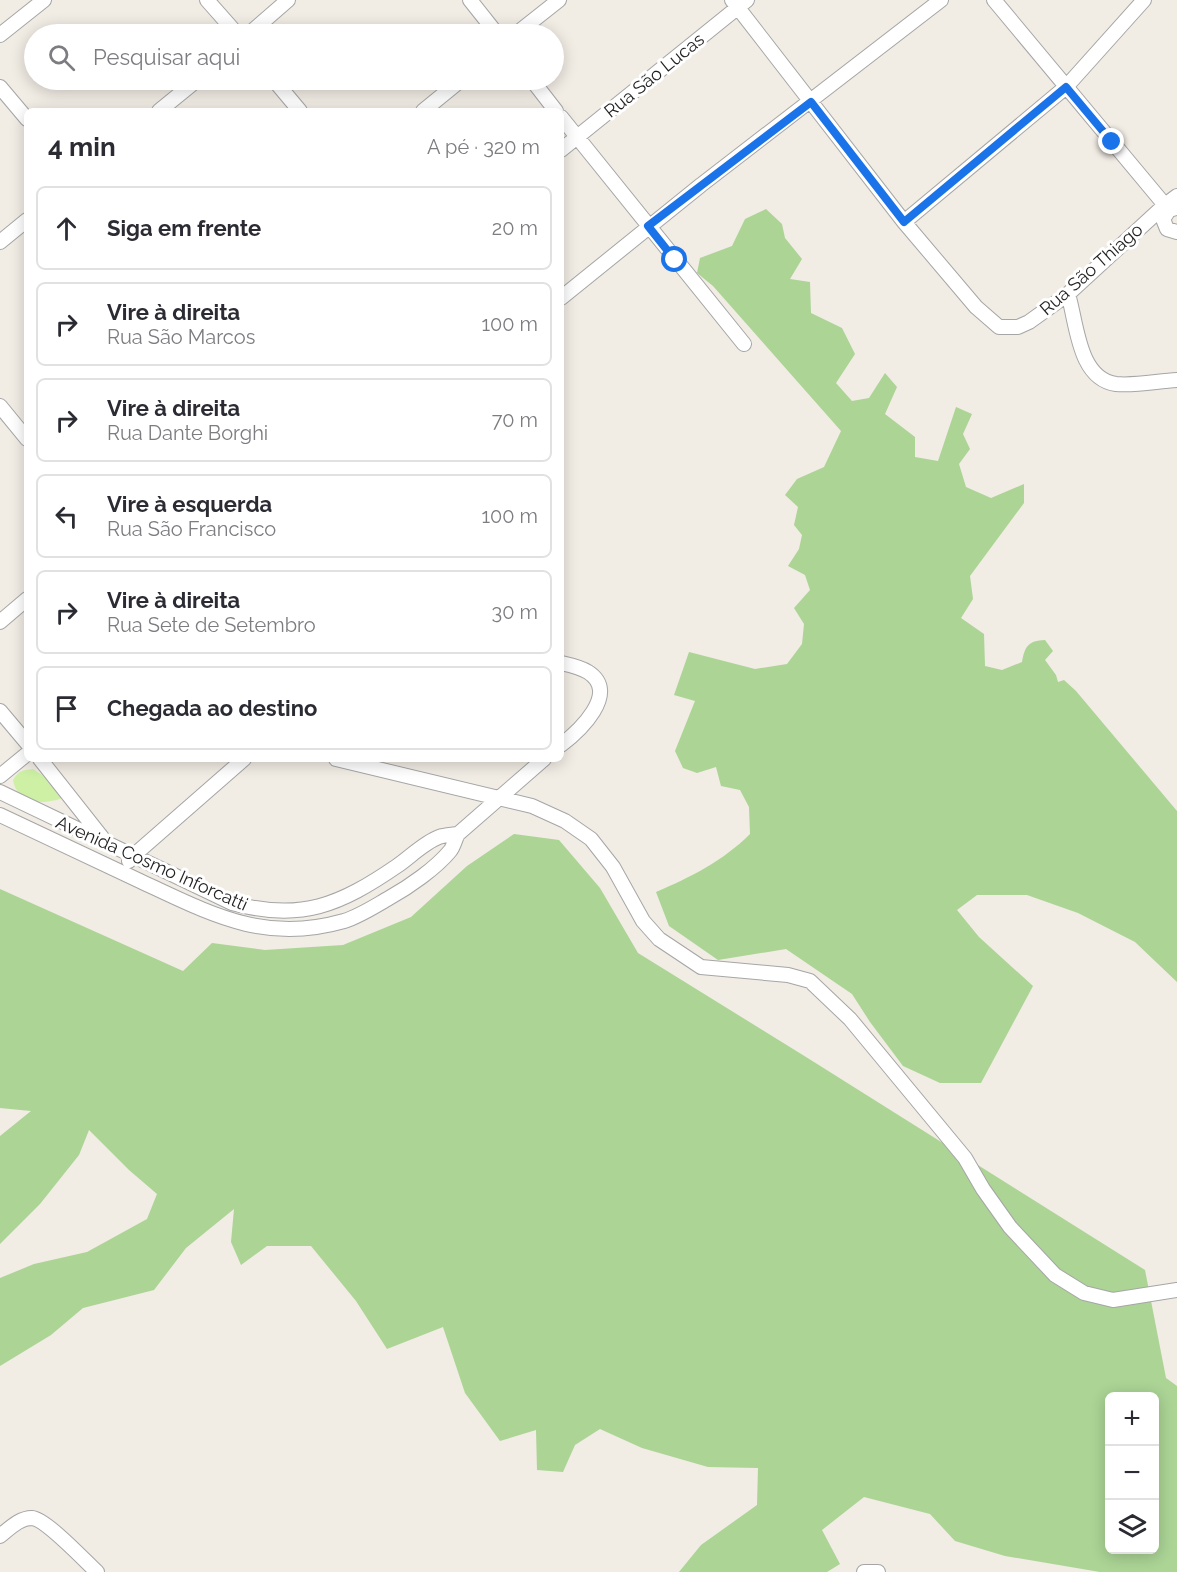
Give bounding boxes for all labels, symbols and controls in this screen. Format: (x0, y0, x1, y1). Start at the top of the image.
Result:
search box (24, 24, 564, 90)
street label: Rua São Lucas (600, 28, 708, 122)
icon: search (45, 41, 78, 74)
text: Pesquisar aqui (93, 44, 240, 70)
route end (1098, 128, 1124, 154)
text: 4 min (48, 132, 116, 162)
text: A pé · 320 m (427, 135, 540, 159)
icon: ahead (50, 212, 83, 245)
text: Siga em frente (107, 215, 261, 241)
text: 20 m (492, 216, 538, 240)
street label: Rua São Thiago (1035, 218, 1147, 319)
route start (661, 246, 687, 272)
text: Vire à direita (107, 299, 240, 325)
icon: right (50, 308, 83, 341)
text: 100 m (481, 312, 538, 336)
text: Rua São Marcos (107, 325, 255, 349)
text: Vire à direita (107, 395, 240, 421)
icon: right (50, 404, 83, 437)
text: 70 m (492, 408, 538, 432)
text: Rua Dante Borghi (107, 421, 268, 445)
text: Vire à esquerda (107, 491, 272, 517)
icon: left (50, 500, 83, 533)
text: 100 m (481, 504, 538, 528)
text: Rua São Francisco (107, 517, 276, 541)
text: Vire à direita (107, 587, 240, 613)
icon: right (50, 596, 83, 629)
text: 30 m (492, 600, 538, 624)
text: Rua Sete de Setembro (107, 613, 316, 637)
icon: arrive (50, 692, 83, 725)
text: Chegada ao destino (107, 695, 317, 721)
street label: Avenida Cosmo Inforcatti (53, 811, 251, 915)
map controls (1105, 1392, 1159, 1554)
button: + (1105, 1392, 1159, 1446)
button: − (1105, 1446, 1159, 1500)
button: layers (1105, 1500, 1159, 1554)

